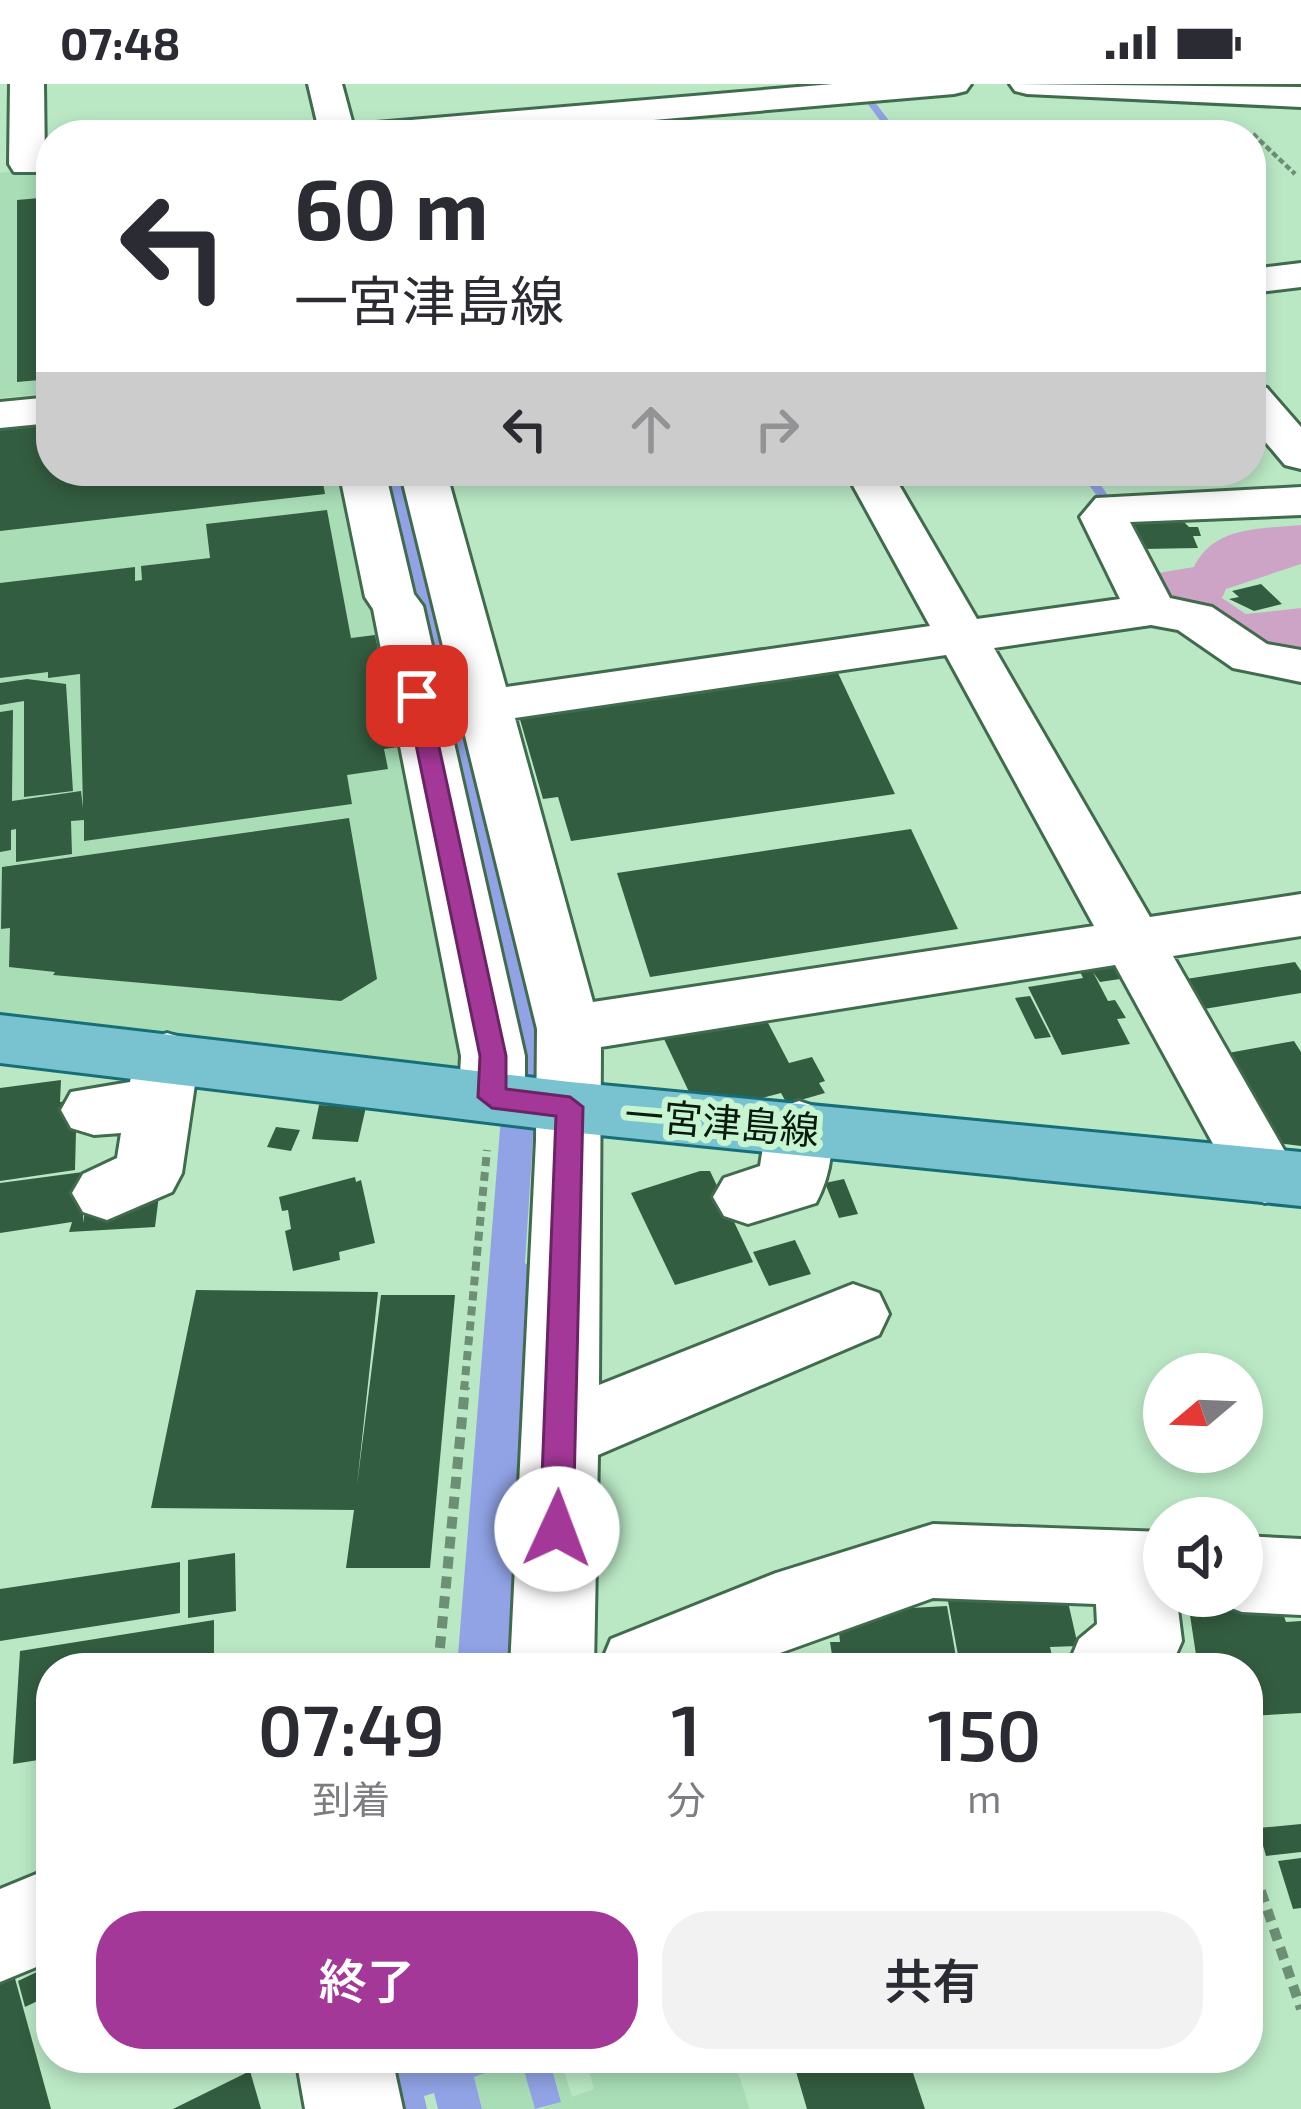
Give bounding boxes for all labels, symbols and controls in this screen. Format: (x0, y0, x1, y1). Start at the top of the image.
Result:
text: 07:48 (60, 15, 180, 69)
text: 60 m (294, 156, 489, 257)
icon: left (96, 168, 252, 324)
text: 一宮津島線 (294, 267, 564, 332)
icon: left (492, 396, 558, 462)
icon: ahead (618, 396, 684, 462)
icon: right (744, 396, 810, 462)
pin (366, 645, 468, 747)
icon: arrive (384, 663, 450, 729)
street label: 一宮津島線 (623, 1089, 821, 1153)
north arrow (1143, 1353, 1263, 1473)
map controls (1143, 1353, 1263, 1617)
position arrow (494, 1466, 620, 1592)
button: sound (1143, 1497, 1263, 1617)
text: 07:49 (258, 1684, 445, 1770)
text: 1 (671, 1684, 701, 1770)
text: 150 (927, 1689, 1041, 1775)
text: m (967, 1774, 1001, 1821)
text: 到着 (312, 1775, 390, 1822)
text: 分 (667, 1775, 706, 1822)
button: 終了 (96, 1911, 638, 2049)
button: 共有 (662, 1911, 1203, 2049)

